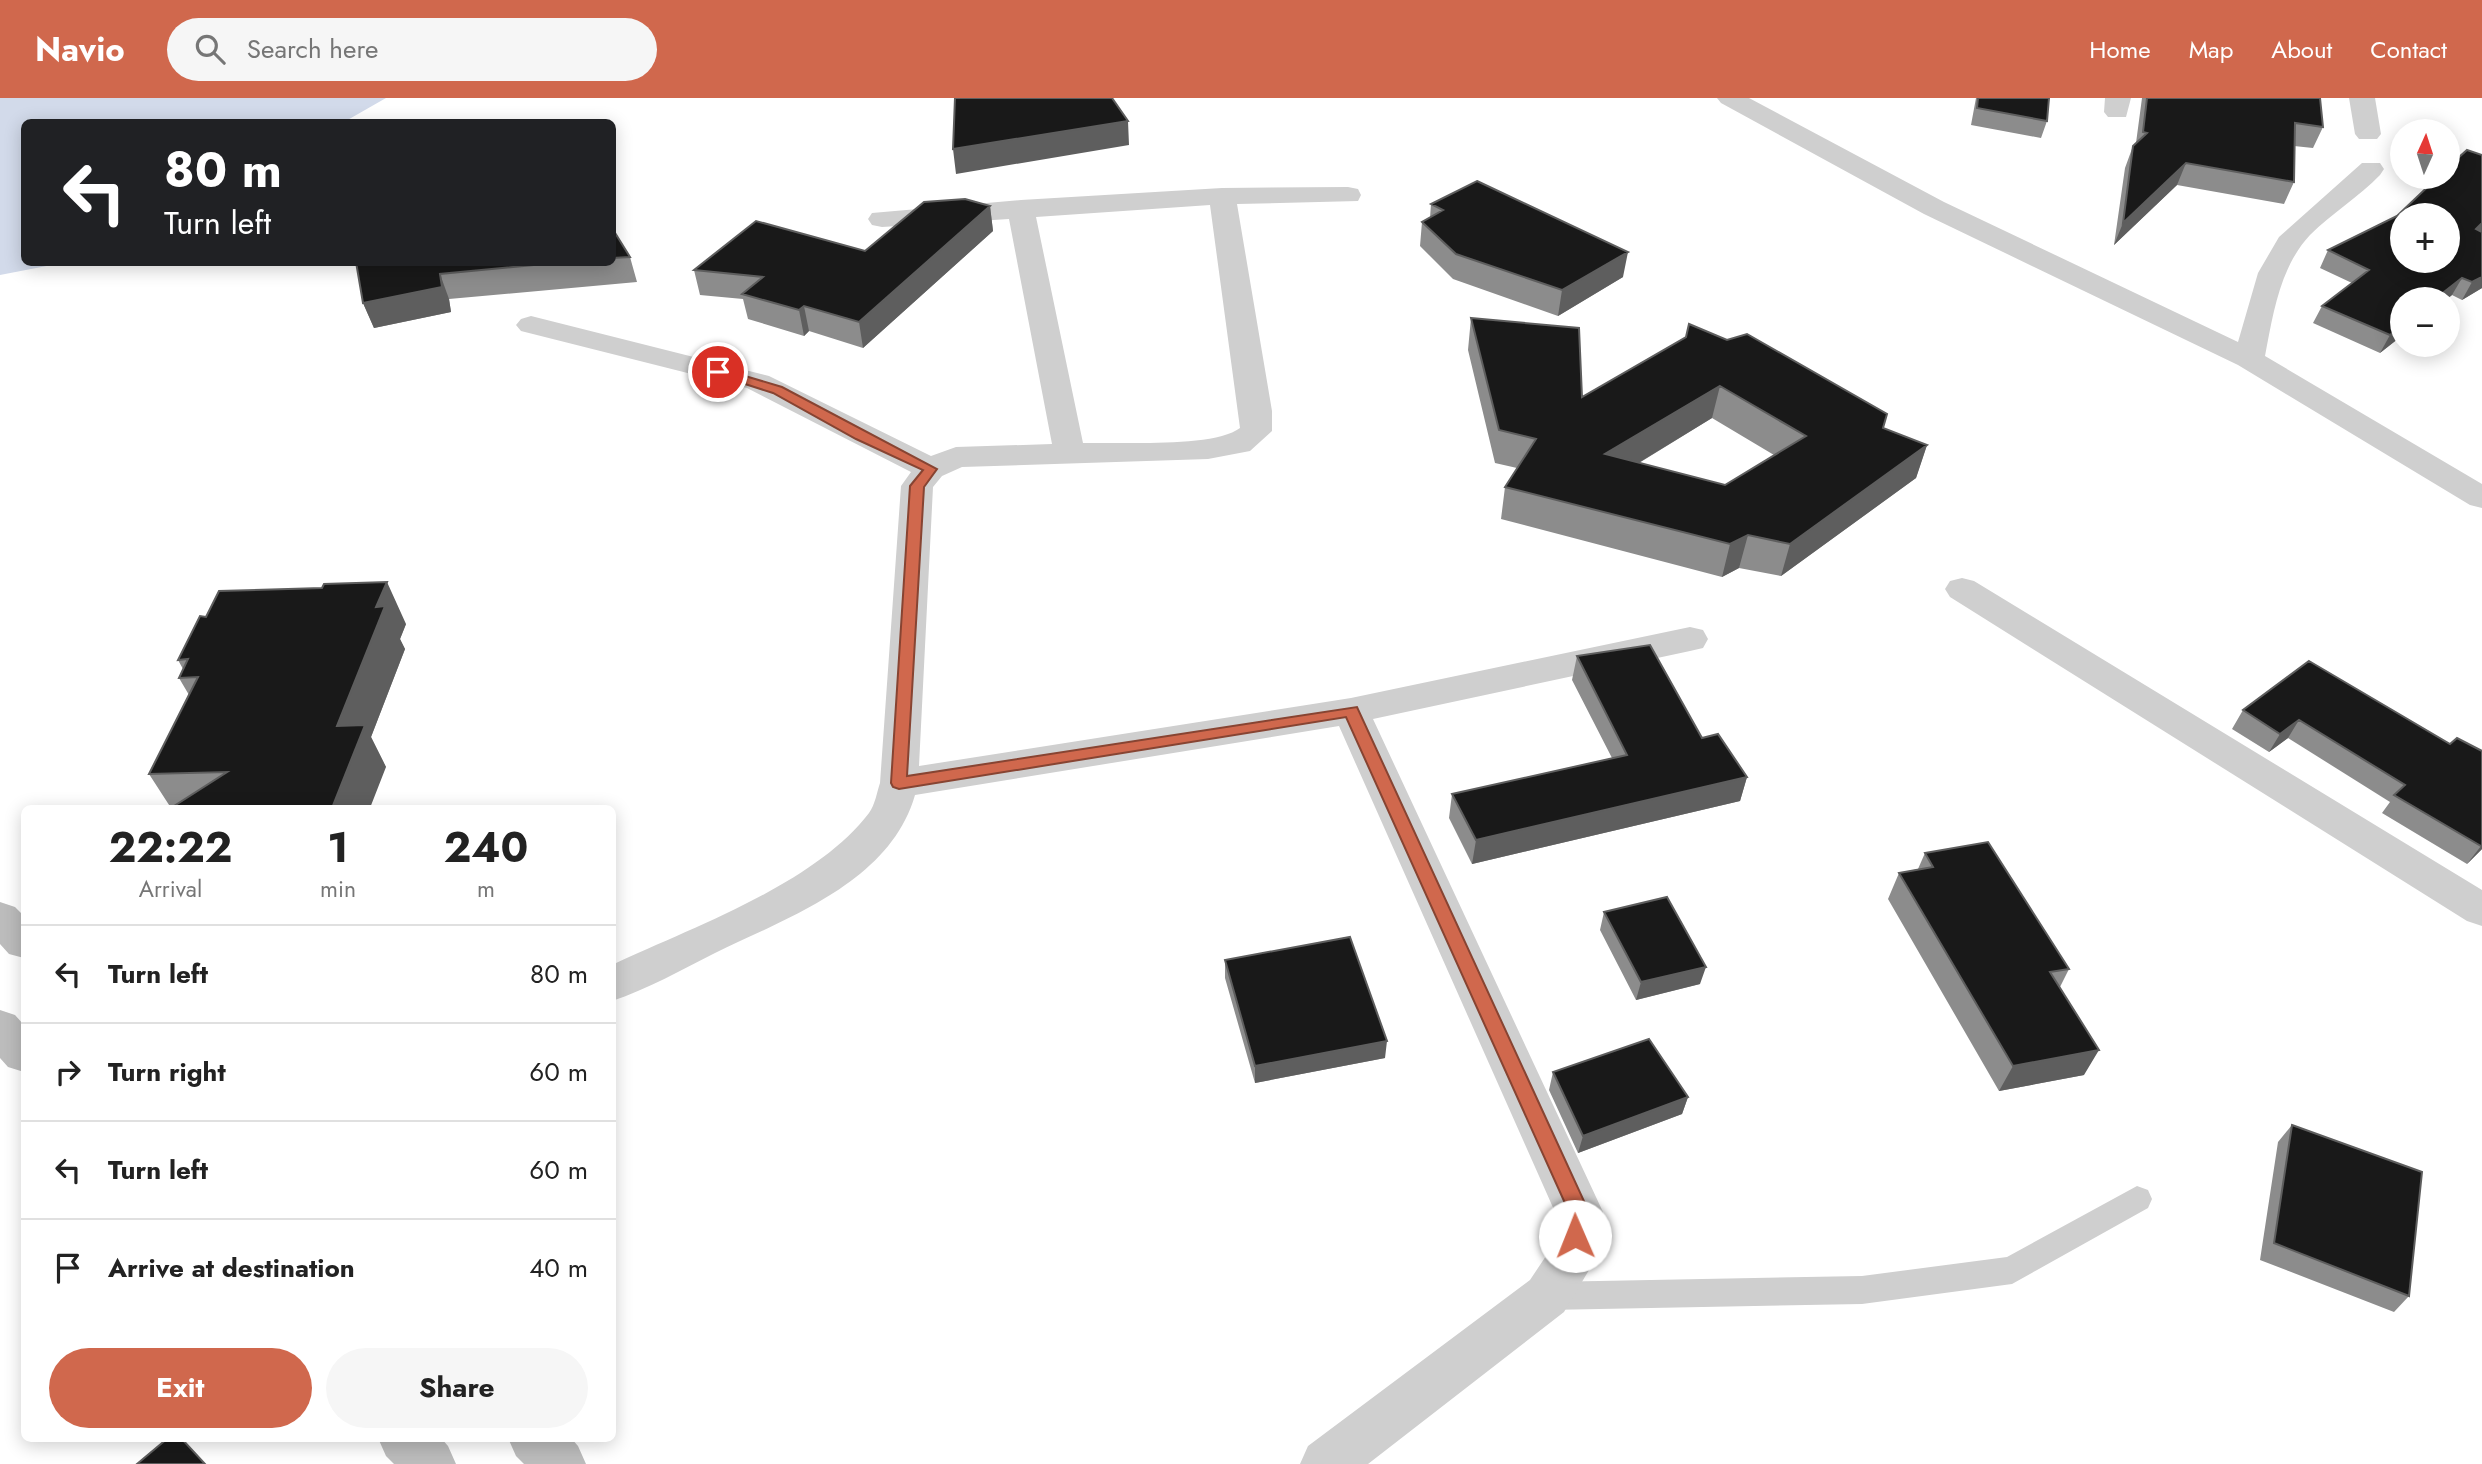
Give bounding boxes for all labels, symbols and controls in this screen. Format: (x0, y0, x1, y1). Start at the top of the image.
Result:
search box (167, 18, 657, 81)
text: Navio (35, 26, 125, 73)
icon: search (191, 30, 229, 68)
text: Search here (247, 30, 378, 68)
text: Home (2089, 32, 2151, 67)
text: Map (2189, 32, 2233, 67)
text: About (2271, 32, 2332, 67)
text: Contact (2370, 32, 2447, 67)
north arrow (2390, 119, 2460, 189)
map controls (2390, 119, 2460, 357)
text: 80 m (164, 135, 282, 205)
icon: left (49, 147, 140, 238)
text: Turn left (164, 200, 271, 246)
button: + (2390, 203, 2460, 273)
button: − (2390, 287, 2460, 357)
pin (688, 342, 748, 402)
icon: arrive (699, 353, 737, 391)
text: 22:22 (109, 817, 232, 878)
text: 1 (327, 817, 349, 878)
text: 240 (444, 817, 528, 878)
text: Arrival (139, 872, 202, 906)
text: min (320, 872, 356, 906)
text: m (477, 872, 495, 906)
icon: left (49, 955, 87, 993)
text: Turn left (108, 955, 208, 993)
text: 80 m (530, 955, 588, 993)
icon: right (49, 1053, 87, 1091)
text: Turn right (108, 1053, 226, 1091)
text: 60 m (529, 1053, 588, 1091)
icon: left (49, 1151, 87, 1189)
text: Turn left (108, 1151, 208, 1189)
text: 60 m (529, 1151, 588, 1189)
position arrow (1538, 1199, 1612, 1273)
icon: arrive (49, 1249, 87, 1287)
text: Arrive at destination (108, 1249, 355, 1287)
text: 40 m (529, 1249, 588, 1287)
button: Exit (49, 1348, 312, 1428)
button: Share (326, 1348, 588, 1428)

